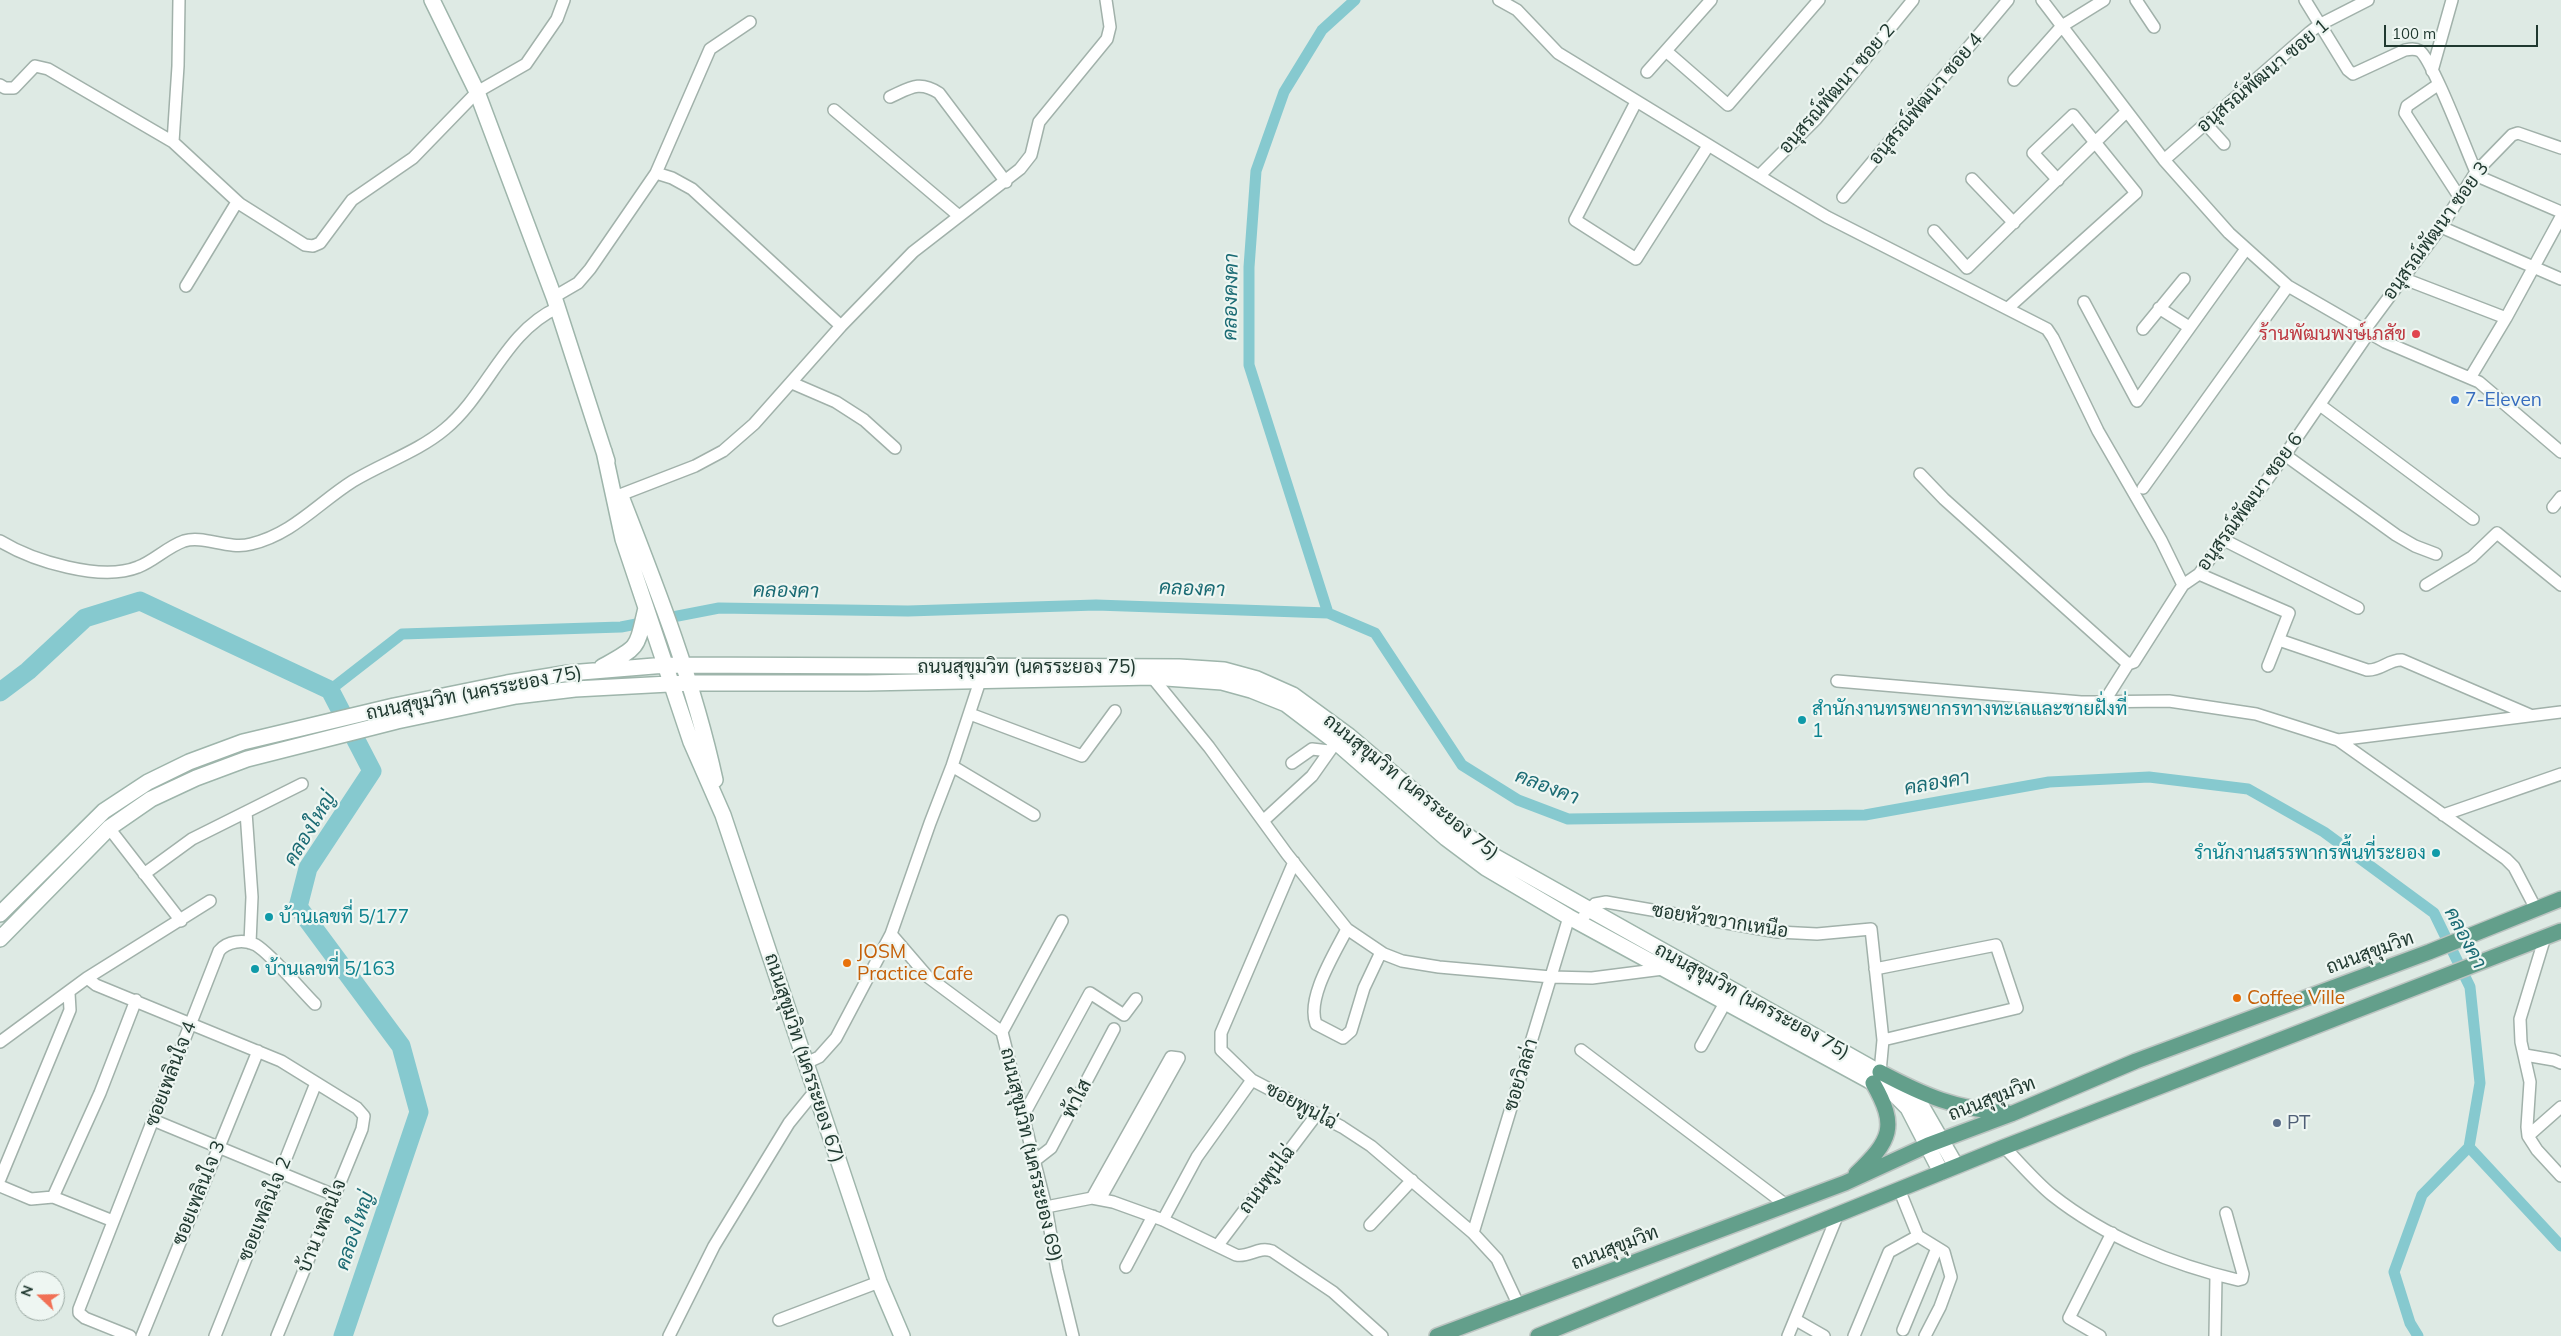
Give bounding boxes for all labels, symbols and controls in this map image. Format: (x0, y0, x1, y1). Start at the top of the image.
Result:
street label: อนุสรณ์พัฒนา ซอย 1 (2192, 14, 2334, 138)
scale bar (2386, 15, 2540, 47)
street label: อนุสรณ์พัฒนา ซอย 2 (1774, 19, 1900, 159)
text: 100 m (2392, 24, 2436, 43)
street label: อนุสรณ์พัฒนา ซอย 4 (1864, 28, 1988, 170)
street label: อนุสรณ์พัฒนา ซอย 3 (2378, 158, 2494, 304)
water label: คลองคงคา (1218, 253, 1244, 341)
place label: ร้านพัฒนพงษ์เภสัข (2259, 323, 2406, 345)
marker: ร้านพัฒนพงษ์เภสัข (2410, 328, 2422, 340)
place label: 7-Eleven (2465, 389, 2542, 411)
marker: 7-Eleven (2449, 394, 2461, 406)
street label: อนุสรณ์พัฒนา ซอย 6 (2192, 429, 2308, 575)
water label: คลองคา (1158, 576, 1226, 602)
water label: คลองคา (753, 578, 819, 604)
street label: ถนนสุขุมวิท (นครระยอง 75) (918, 656, 1136, 678)
street label: ถนนสุขุมวิท (นครระยอง 75) (364, 661, 584, 725)
place label: สำนักงานทรพยากรทางทะเลและชายฝั่งที่ 1 (1812, 698, 2127, 742)
street label: ถนนสุขุมวิท (นครระยอง 75) (1319, 709, 1503, 865)
marker: สำนักงานทรพยากรทางทะเลและชายฝั่งที่ 1 (1796, 714, 1808, 726)
water label: คลองคา (1512, 764, 1582, 810)
water label: คลองคา (1902, 765, 1972, 801)
water label: คลองใหญ่ (279, 788, 341, 870)
place label: รำนักงานสรรพากรพื้นที่ระยอง (2194, 842, 2426, 864)
marker: รำนักงานสรรพากรพื้นที่ระยอง (2430, 847, 2442, 859)
street label: ซอยหัวขวากเหนือ (1650, 899, 1790, 943)
water label: คลองคา (2439, 903, 2491, 973)
place label: บ้านเลขที่ 5/177 (279, 906, 409, 928)
marker: บ้านเลขที่ 5/177 (263, 911, 275, 923)
street label: ถนนสุขุมวิท (2323, 927, 2417, 979)
street label: ถนนสุขุมวิท (นครระยอง 75) (1651, 938, 1853, 1064)
place label: JOSM Practice Cafe (857, 941, 973, 985)
street label: ถนนสุขุมวิท (นครระยอง 67) (759, 950, 849, 1166)
marker: JOSM Practice Cafe (841, 957, 853, 969)
place label: บ้านเลขที่ 5/163 (265, 958, 395, 980)
marker: บ้านเลขที่ 5/163 (249, 963, 261, 975)
place label: Coffee Ville (2247, 987, 2345, 1009)
marker: Coffee Ville (2231, 992, 2243, 1004)
street label: ซอยเพลินใจ 4 (141, 1018, 201, 1130)
street label: ซอยวิลล่า (1499, 1036, 1543, 1114)
street label: ถนนสุขุมวิท (นครระยอง 69) (995, 1046, 1067, 1264)
street label: ถนนสุขุมวิท (1945, 1072, 2039, 1126)
street label: พ้าใส (1057, 1076, 1097, 1122)
street label: ซอยพูนไฉ่ (1261, 1078, 1341, 1134)
place label: PT (2287, 1112, 2310, 1134)
marker: PT (2271, 1117, 2283, 1129)
street label: ซอยเพลินใจ 3 (168, 1137, 230, 1249)
street label: ถนนพูนไฉ่ (1234, 1141, 1300, 1219)
street label: ซอยเพลินใจ 2 (234, 1153, 296, 1265)
street label: บ้าน เพลินใจ (293, 1176, 351, 1276)
water label: คลองใหญ่ (330, 1189, 380, 1273)
street label: ถนนสุขุมวิท (1568, 1221, 1662, 1275)
north arrow (15, 1271, 65, 1321)
text: N (17, 1283, 37, 1299)

